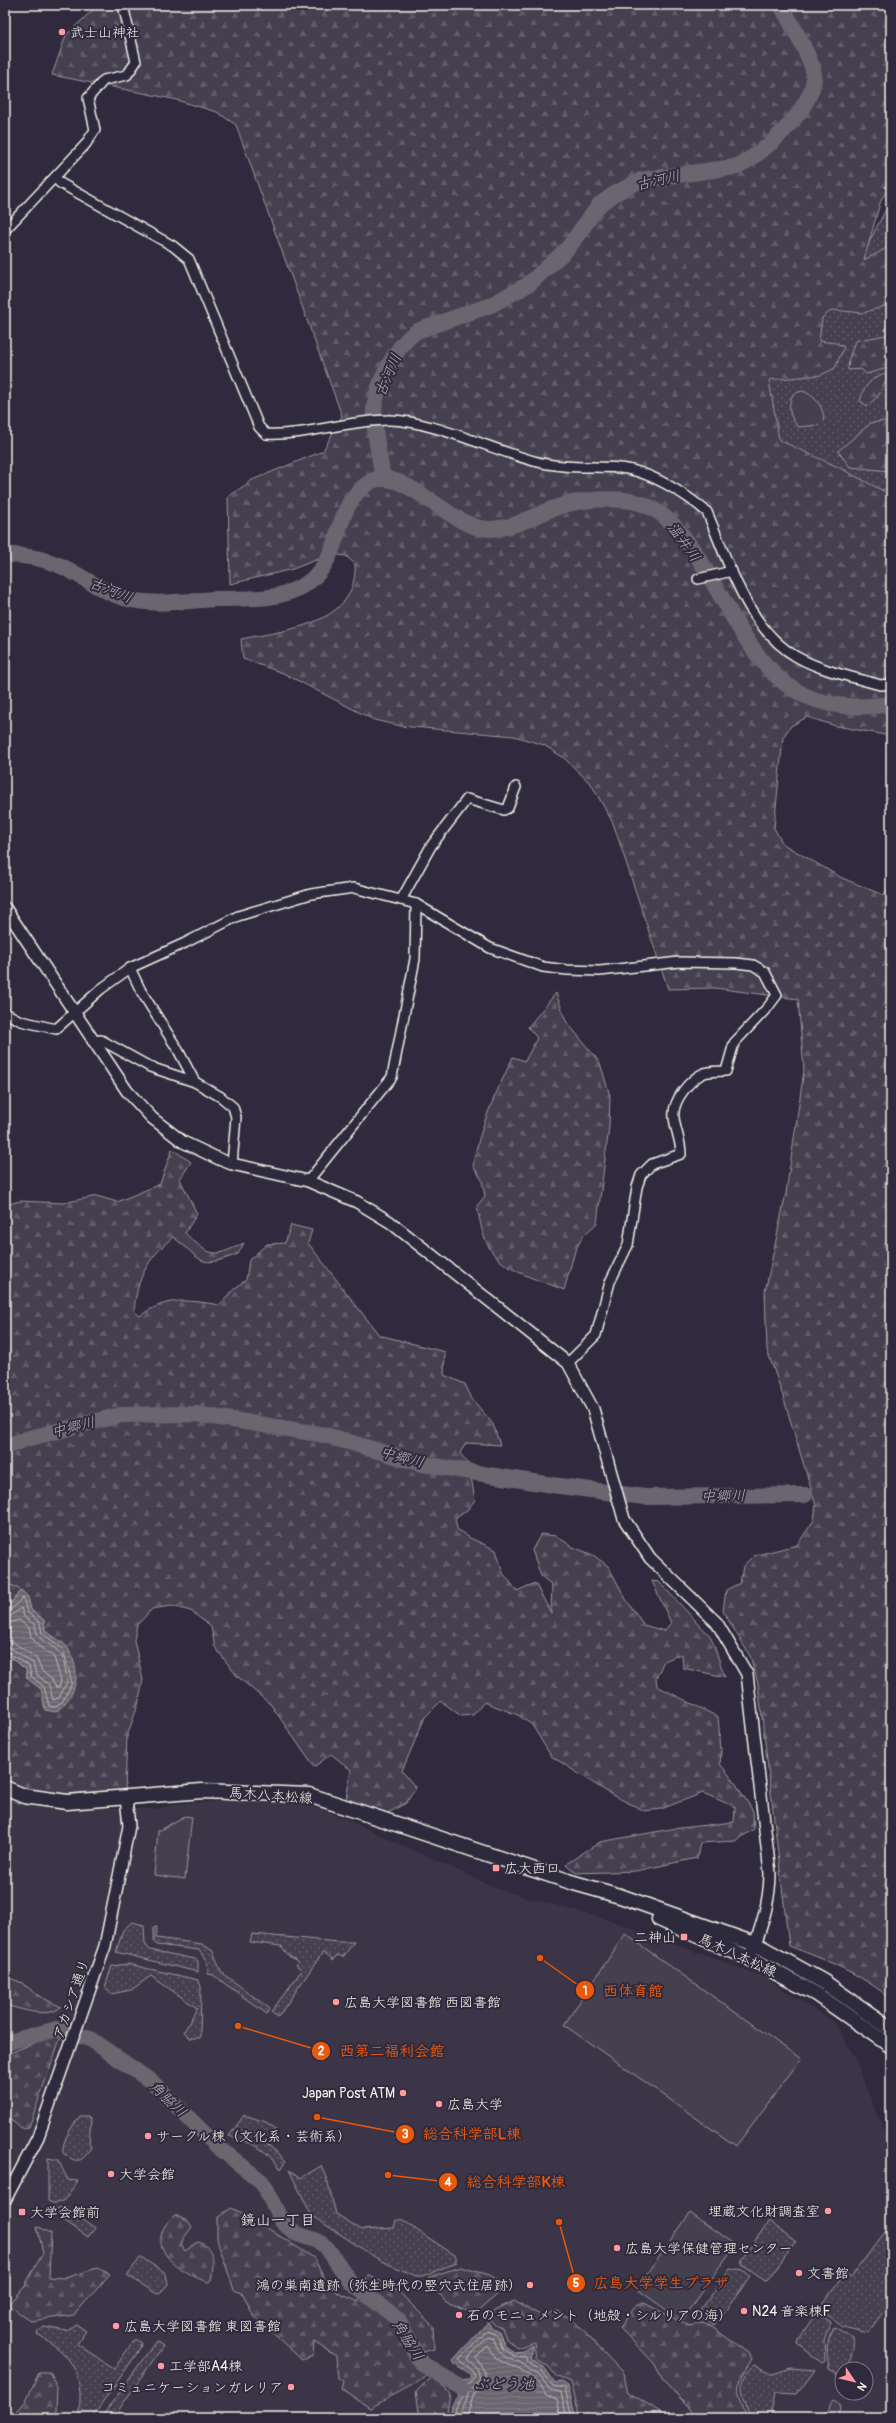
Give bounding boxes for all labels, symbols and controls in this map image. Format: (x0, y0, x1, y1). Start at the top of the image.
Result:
place label: 武士山神社 (70, 24, 140, 41)
marker: 武士山神社 (57, 27, 67, 37)
water label: 古河川 (634, 166, 682, 195)
water label: 古河川 (371, 351, 406, 400)
water label: 温井川 (663, 519, 705, 566)
water label: 古河川 (86, 573, 135, 608)
water label: 中郷川 (49, 1413, 97, 1442)
water label: 中郷川 (378, 1442, 426, 1472)
water label: 中郷川 (700, 1487, 746, 1506)
street label: 馬木八本松線 (228, 1784, 313, 1807)
place label: 広大西口 (504, 1860, 560, 1877)
marker: 広大西口 (491, 1863, 501, 1873)
place label: 二神山 (634, 1929, 676, 1946)
street label: 馬木八本松線 (696, 1930, 779, 1981)
marker: 二神山 (679, 1932, 689, 1942)
street label: アカシア通り (50, 1957, 93, 2042)
callout: 西体育館 (575, 1977, 671, 2004)
text: 西体育館 (603, 1982, 663, 2001)
text: 1 (583, 1984, 587, 1999)
place label: 広島大学図書館 西図書館 (344, 1994, 501, 2011)
marker: 広島大学図書館 西図書館 (331, 1997, 341, 2007)
callout: 西第二福利会館 (311, 2037, 452, 2064)
text: 西第二福利会館 (339, 2042, 445, 2061)
text: 2 (318, 2044, 325, 2059)
water label: 角脇川 (145, 2077, 191, 2122)
place label: Japan Post ATM (302, 2085, 395, 2102)
marker: Japan Post ATM (398, 2088, 408, 2098)
place label: 広島大学 (447, 2096, 503, 2113)
marker: 広島大学 (434, 2099, 444, 2109)
callout: 総合科学部L棟 (395, 2121, 530, 2148)
text: 総合科学部L棟 (423, 2125, 521, 2144)
text: 3 (402, 2127, 409, 2142)
place label: サークル棟（文化系・芸術系） (156, 2128, 351, 2145)
marker: サークル棟（文化系・芸術系） (143, 2131, 153, 2141)
place label: 大学会館 (119, 2166, 175, 2183)
callout: 総合科学部K棟 (438, 2168, 573, 2195)
marker: 大学会館 (106, 2169, 116, 2179)
text: 総合科学部K棟 (466, 2173, 566, 2192)
text: 4 (444, 2175, 452, 2190)
place label: 埋蔵文化財調査室 (708, 2203, 820, 2220)
place label: 大学会館前 (30, 2204, 100, 2221)
marker: 埋蔵文化財調査室 (823, 2206, 833, 2216)
marker: 大学会館前 (17, 2207, 27, 2217)
district label: 鏡山一丁目 (240, 2211, 316, 2230)
place label: 広島大学保健管理センター (625, 2240, 792, 2257)
marker: 広島大学保健管理センター (612, 2243, 622, 2253)
place label: 文書館 (807, 2265, 849, 2282)
marker: 文書館 (794, 2268, 804, 2278)
callout: 広島大学学生プラザ (566, 2269, 737, 2296)
text: 広島大学学生プラザ (593, 2274, 729, 2293)
text: 5 (573, 2276, 580, 2291)
place label: 鴻の巣南遺跡（弥生時代の竪穴式住居跡） (256, 2277, 522, 2294)
marker: 鴻の巣南遺跡（弥生時代の竪穴式住居跡） (525, 2280, 535, 2290)
place label: N24 音楽棟F (752, 2303, 831, 2320)
marker: N24 音楽棟F (739, 2306, 749, 2316)
place label: 石のモニュメント（地殻・シルリアの海） (467, 2307, 732, 2324)
marker: 石のモニュメント（地殻・シルリアの海） (454, 2310, 464, 2320)
water label: 角脇川 (388, 2316, 428, 2364)
place label: 広島大学図書館 東図書館 (124, 2318, 281, 2335)
marker: 広島大学図書館 東図書館 (111, 2321, 121, 2331)
place label: 工学部A4棟 (169, 2358, 243, 2375)
marker: 工学部A4棟 (156, 2361, 166, 2371)
north arrow (834, 2361, 874, 2401)
water label: ぶどう池 (474, 2375, 535, 2394)
place label: コミュニケーションガレリア (101, 2379, 283, 2396)
text: N (854, 2380, 869, 2394)
marker: コミュニケーションガレリア (286, 2382, 296, 2392)

